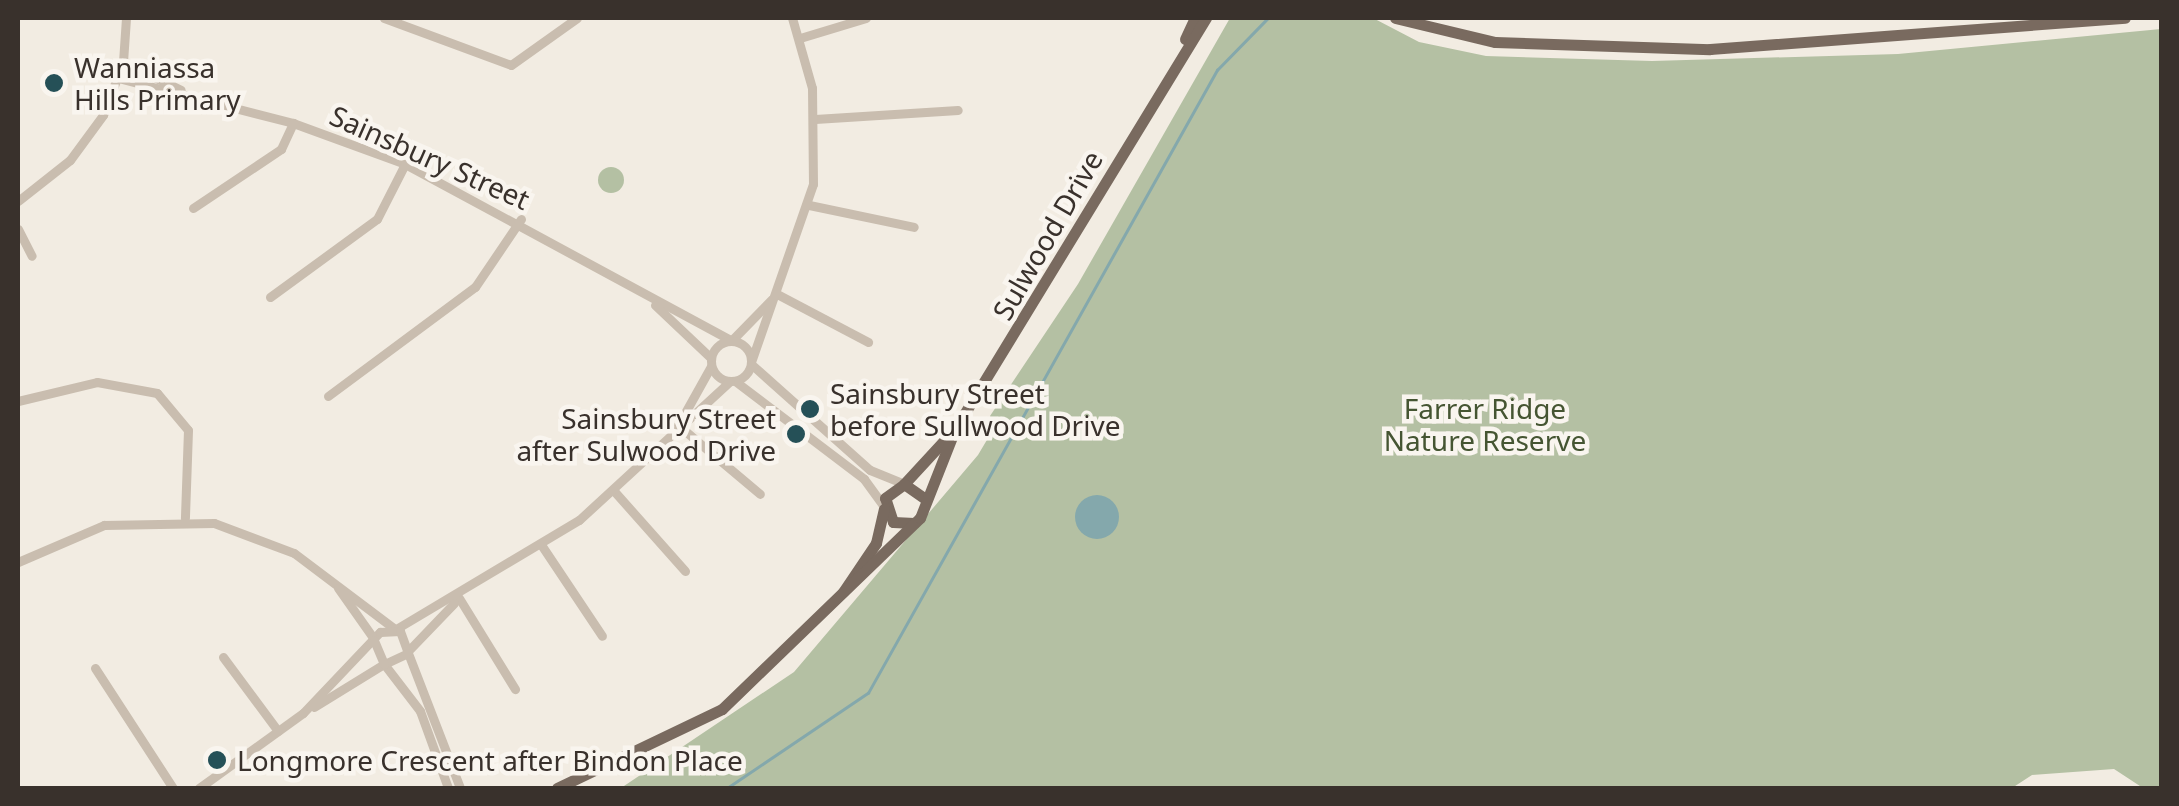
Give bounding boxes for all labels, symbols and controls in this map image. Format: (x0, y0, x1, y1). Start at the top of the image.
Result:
place label: Wanniassa Hills Primary (74, 50, 241, 116)
marker: Wanniassa Hills Primary (43, 72, 65, 94)
street label: Sainsbury Street (325, 98, 535, 216)
street label: Sulwood Drive (985, 145, 1109, 325)
place label: Sainsbury Street before Sullwood Drive (830, 376, 1120, 442)
park label: Farrer Ridge Nature Reserve (1384, 391, 1586, 457)
marker: Sainsbury Street before Sullwood Drive (799, 398, 821, 420)
place label: Sainsbury Street after Sulwood Drive (516, 401, 776, 467)
marker: Sainsbury Street after Sulwood Drive (785, 423, 807, 445)
place label: Longmore Crescent after Bindon Place (237, 743, 743, 777)
marker: Longmore Crescent after Bindon Place (206, 749, 228, 771)

